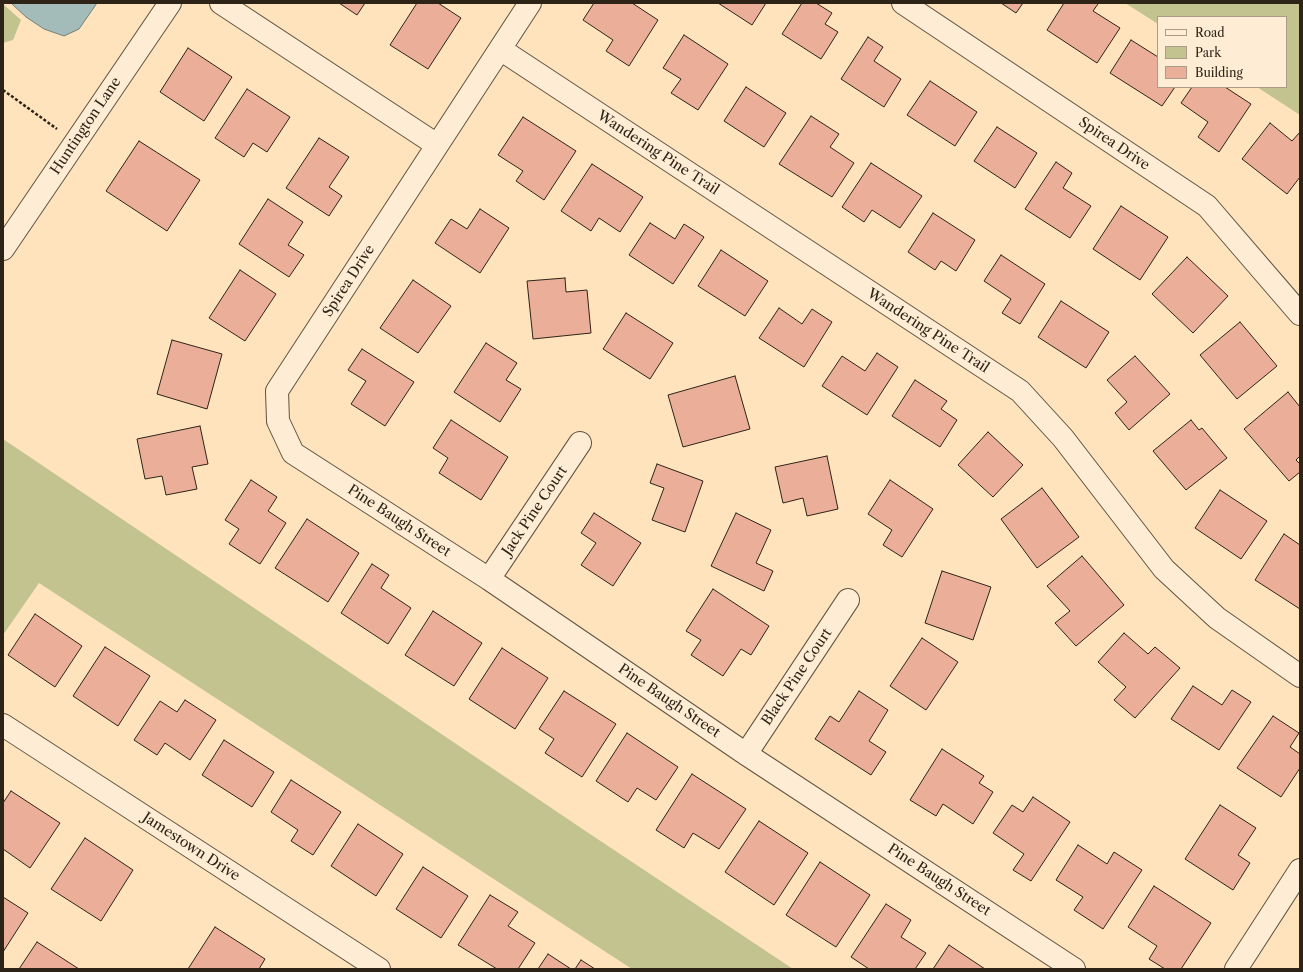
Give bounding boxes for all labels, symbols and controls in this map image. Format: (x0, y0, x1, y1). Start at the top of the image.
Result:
legend (1157, 16, 1287, 88)
text: Road (1195, 25, 1225, 40)
text: Park (1195, 45, 1221, 60)
text: Building (1195, 65, 1243, 80)
street label: Huntington Lane (47, 74, 125, 178)
street label: Wandering Pine Trail (594, 107, 722, 199)
street label: Spirea Drive (1075, 114, 1153, 174)
street label: Spirea Drive (320, 242, 378, 320)
street label: Wandering Pine Trail (864, 285, 992, 377)
street label: Jack Pine Court (499, 463, 571, 559)
street label: Pine Baugh Street (344, 481, 454, 561)
street label: Black Pine Court (758, 625, 836, 729)
street label: Pine Baugh Street (615, 661, 723, 741)
street label: Jamestown Drive (139, 809, 243, 885)
street label: Pine Baugh Street (884, 840, 994, 920)

